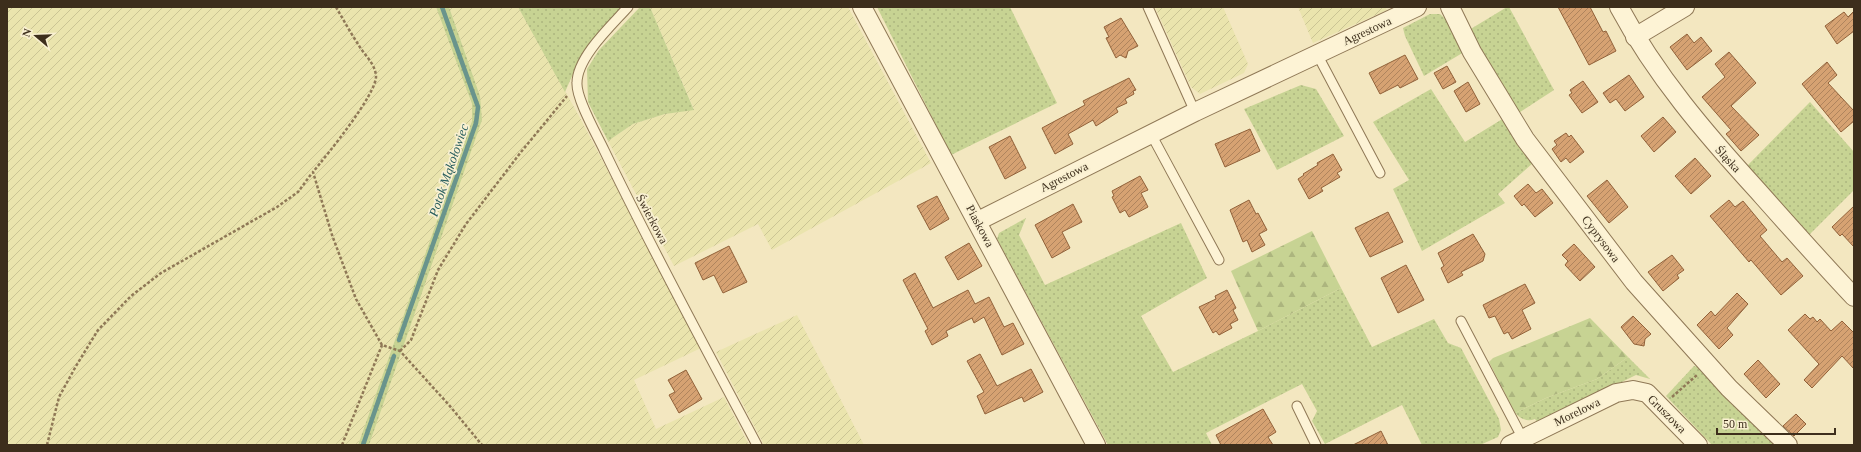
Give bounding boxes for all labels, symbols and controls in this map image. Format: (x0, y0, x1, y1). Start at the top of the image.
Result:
street label: Agrestowa (1340, 13, 1394, 48)
north arrow (16, 16, 56, 56)
text: N (20, 27, 34, 38)
water label: Potok Mąkołowiec (425, 122, 471, 219)
street label: Śląska (1712, 143, 1744, 176)
street label: Agrestowa (1038, 159, 1091, 195)
street label: Świerkowa (633, 192, 671, 247)
street label: Piaskowa (963, 202, 997, 250)
street label: Cyprysowa (1579, 213, 1623, 266)
street label: Gruszowa (1645, 392, 1690, 437)
street label: Morelowa (1552, 395, 1603, 429)
scale bar (1717, 410, 1835, 436)
text: 50 m (1723, 417, 1748, 431)

